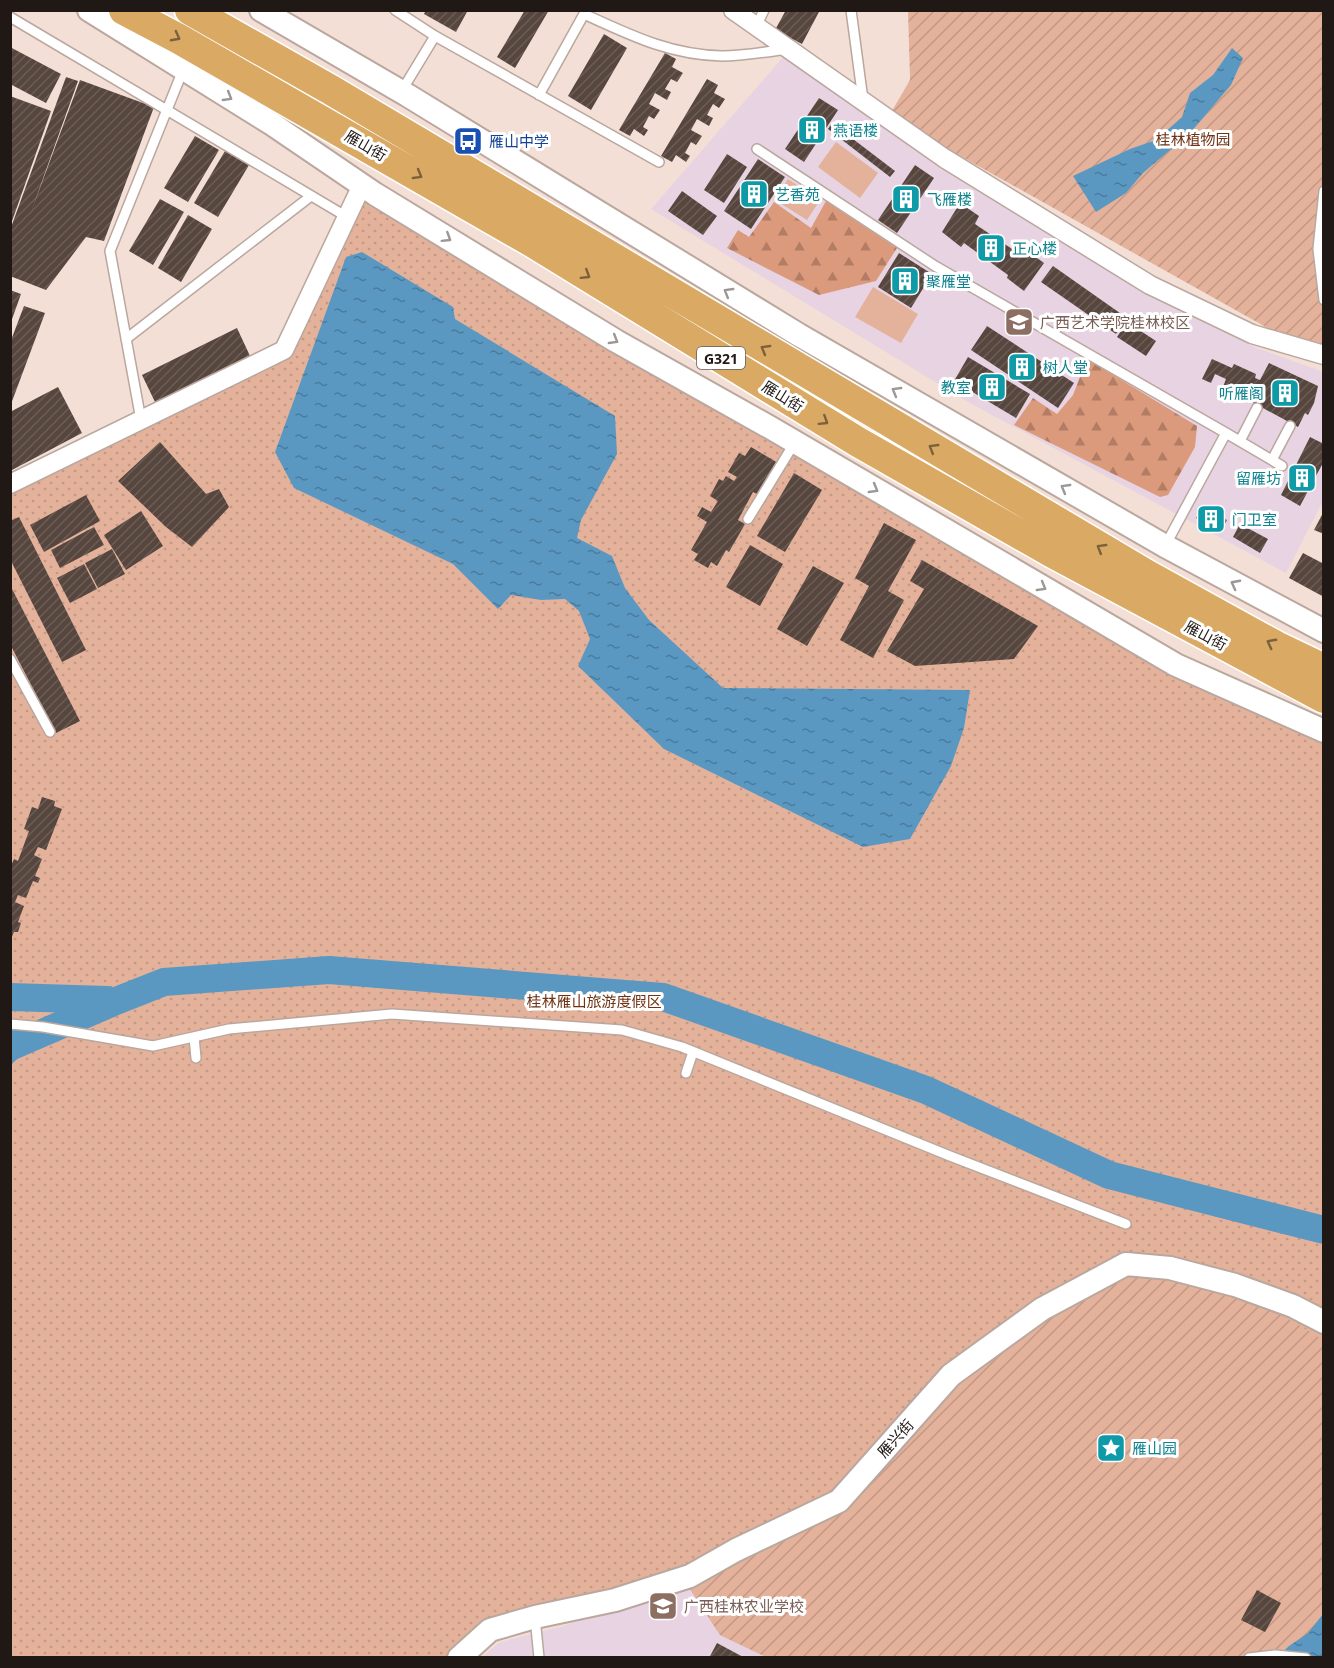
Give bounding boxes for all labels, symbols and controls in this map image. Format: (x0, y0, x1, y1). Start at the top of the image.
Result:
one-way arrow (169, 30, 180, 42)
one-way arrow (222, 89, 232, 101)
building icon: 燕语楼 (796, 114, 828, 146)
place label: 燕语楼 (833, 120, 878, 140)
street label: 雁山街 (342, 125, 390, 165)
bus stop icon: 雁山中学 (452, 125, 484, 157)
park label: 桂林植物园 (1155, 129, 1231, 149)
place label: 雁山中学 (489, 131, 549, 151)
one-way arrow (412, 168, 422, 180)
building icon: 艺香苑 (738, 178, 770, 210)
building icon: 飞雁楼 (890, 183, 922, 215)
place label: 艺香苑 (775, 184, 820, 204)
place label: 飞雁楼 (927, 189, 972, 209)
one-way arrow (441, 230, 451, 242)
building icon: 正心楼 (975, 232, 1007, 264)
place label: 正心楼 (1012, 238, 1057, 258)
building icon: 聚雁堂 (889, 265, 921, 297)
one-way arrow (580, 267, 590, 279)
place label: 聚雁堂 (926, 271, 971, 291)
one-way arrow (724, 288, 734, 299)
school or university icon: 广西艺术学院桂林校区 (1003, 306, 1035, 338)
place label: 广西艺术学院桂林校区 (1040, 312, 1190, 332)
one-way arrow (608, 332, 618, 344)
one-way arrow (761, 345, 771, 356)
road number: G321 (697, 347, 745, 369)
building icon: 树人堂 (1006, 351, 1038, 383)
place label: 树人堂 (1043, 357, 1088, 377)
building icon: 教室 (976, 371, 1008, 403)
street label: 雁山街 (759, 376, 807, 416)
place label: 教室 (941, 377, 971, 397)
building icon: 听雁阁 (1269, 377, 1301, 409)
place label: 听雁阁 (1219, 383, 1264, 403)
one-way arrow (892, 387, 902, 398)
one-way arrow (817, 414, 828, 425)
one-way arrow (929, 443, 939, 455)
building icon: 留雁坊 (1286, 462, 1318, 494)
place label: 留雁坊 (1236, 468, 1281, 488)
one-way arrow (868, 481, 878, 493)
one-way arrow (1061, 484, 1071, 495)
building icon: 门卫室 (1195, 503, 1227, 535)
place label: 门卫室 (1232, 509, 1277, 529)
one-way arrow (1097, 544, 1107, 555)
one-way arrow (1036, 580, 1047, 591)
one-way arrow (1231, 580, 1241, 591)
street label: 雁山街 (1181, 616, 1231, 654)
one-way arrow (1267, 639, 1277, 650)
park label: 桂林雁山旅游度假区 (526, 991, 662, 1011)
street label: 雁兴街 (873, 1415, 917, 1461)
place icon: 雁山园 (1095, 1432, 1127, 1464)
place label: 雁山园 (1132, 1438, 1177, 1458)
school or university icon: 广西桂林农业学校 (647, 1590, 679, 1622)
place label: 广西桂林农业学校 (684, 1596, 804, 1616)

